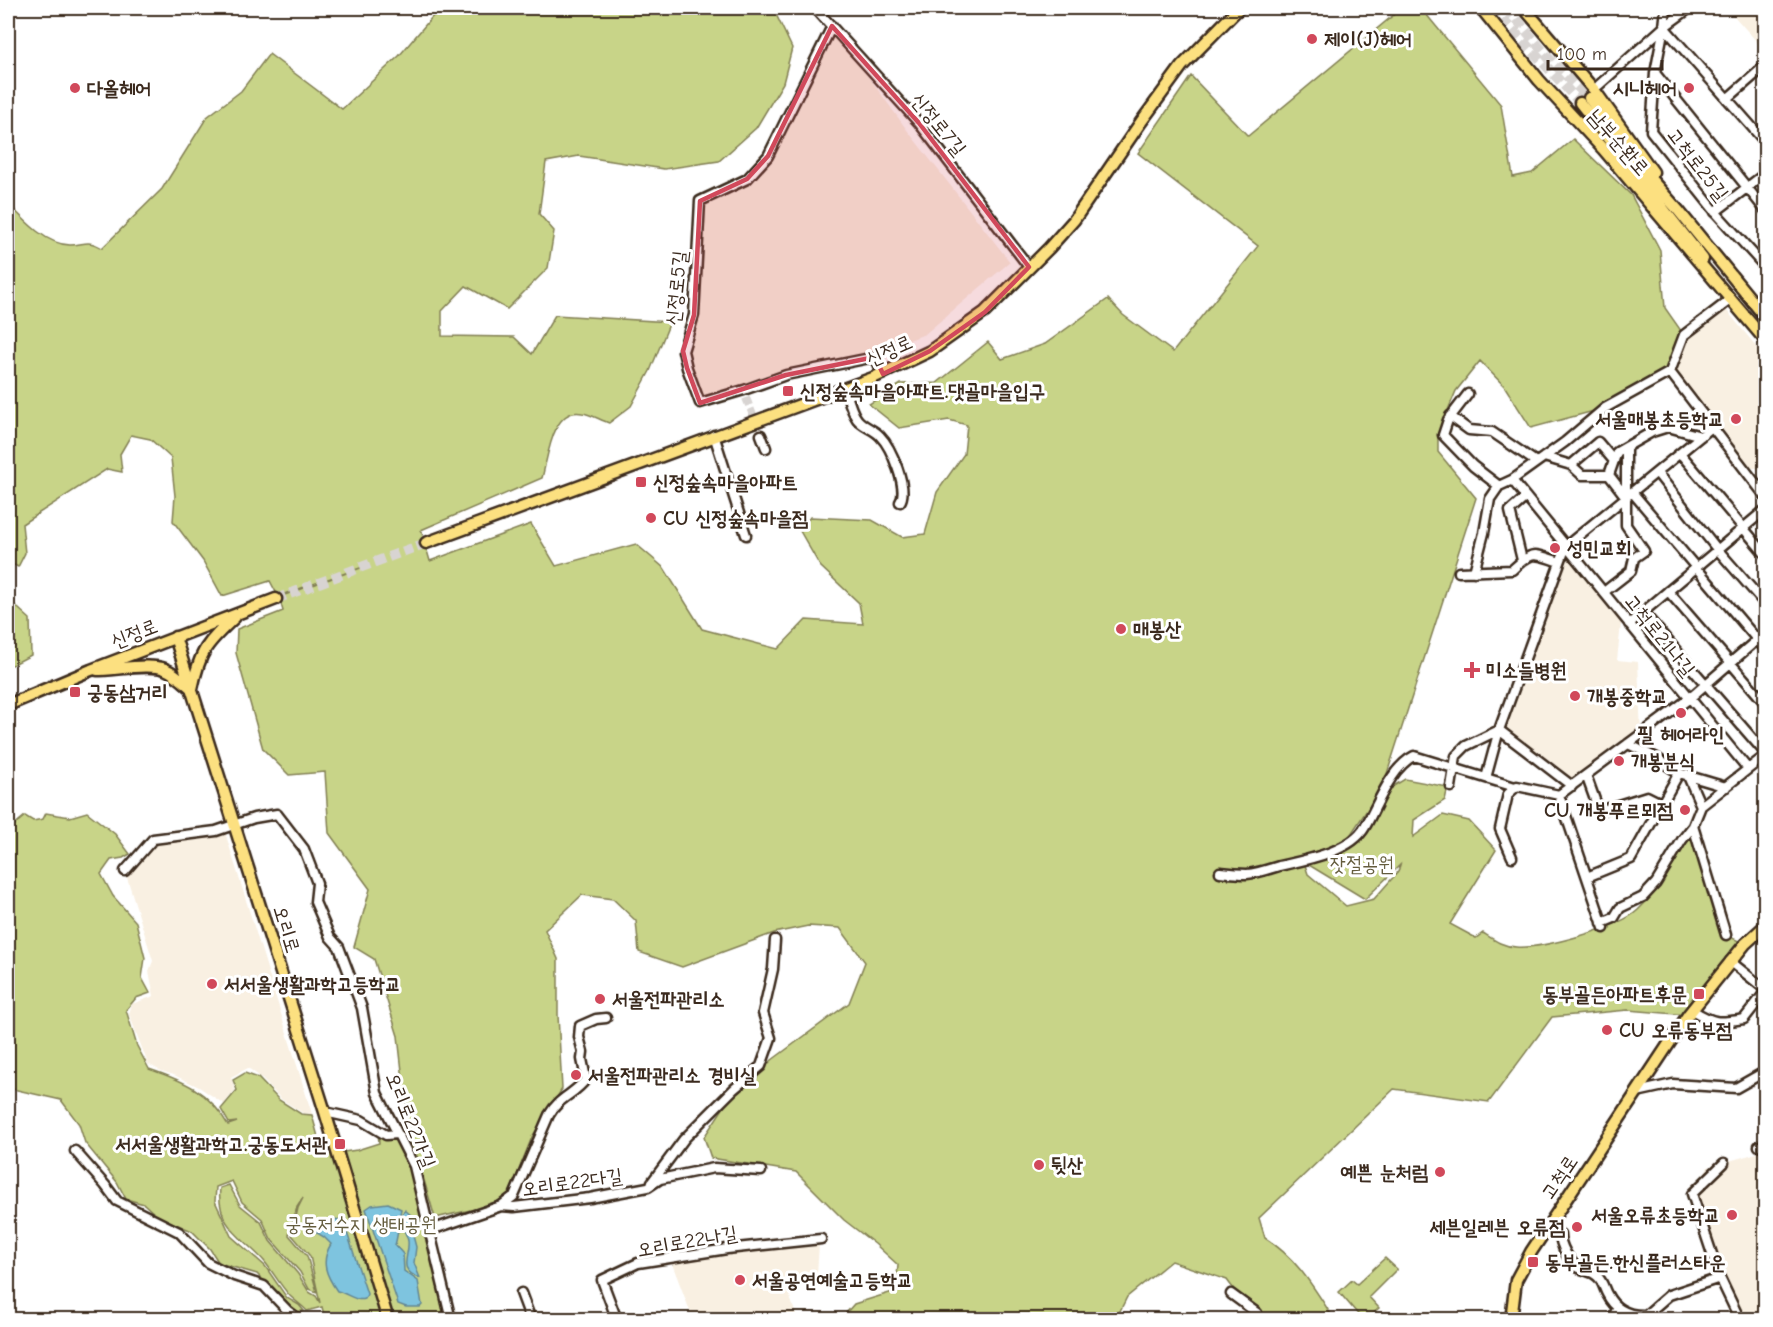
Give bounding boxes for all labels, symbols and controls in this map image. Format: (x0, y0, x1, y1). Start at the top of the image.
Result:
place label: 제이(J)헤어 (1324, 28, 1412, 51)
marker: 제이(J)헤어 (1305, 32, 1319, 46)
scale bar (1548, 33, 1662, 71)
text: 100 m (1557, 44, 1607, 65)
place label: 다올헤어 (87, 77, 151, 100)
place label: 시니헤어 (1613, 77, 1677, 100)
marker: 다올헤어 (68, 81, 82, 95)
marker: 시니헤어 (1682, 81, 1696, 95)
street label: 신정로7길 (906, 88, 971, 160)
street label: 남부순환로 (1584, 104, 1654, 180)
street label: 고척로25길 (1662, 123, 1733, 205)
street label: 신정로5길 (661, 249, 692, 327)
street label: 신정로 (862, 330, 916, 371)
place label: 신정숲속마을아파트.댓골마을입구 (800, 380, 1045, 403)
marker: 신정숲속마을아파트.댓골마을입구 (781, 384, 795, 398)
place label: 서울매봉초등학교 (1595, 408, 1724, 431)
marker: 서울매봉초등학교 (1729, 412, 1743, 426)
place label: 신정숲속마을아파트 (653, 471, 798, 494)
marker: 신정숲속마을아파트 (634, 475, 648, 489)
place label: CU 신정숲속마을점 (663, 507, 808, 530)
marker: CU 신정숲속마을점 (644, 511, 658, 525)
place label: 성민교회 (1567, 537, 1631, 560)
marker: 성민교회 (1548, 541, 1562, 555)
street label: 고척로21나길 (1620, 590, 1700, 681)
street label: 신정로 (108, 614, 161, 653)
place label: 매봉산 (1133, 618, 1181, 641)
marker: 매봉산 (1114, 622, 1128, 636)
place label: 미소들병원 (1486, 659, 1566, 682)
marker: 미소들병원 (1463, 661, 1481, 679)
place label: 궁동삼거리 (87, 681, 167, 704)
marker: 궁동삼거리 (68, 685, 82, 699)
place label: 개봉중학교 (1587, 685, 1667, 708)
marker: 개봉중학교 (1568, 689, 1582, 703)
marker: 필 헤어라인 (1674, 706, 1688, 720)
place label: 필 헤어라인 (1637, 723, 1725, 746)
place label: 개봉분식 (1631, 750, 1695, 773)
marker: 개봉분식 (1612, 754, 1626, 768)
place label: CU 개봉푸르뫼점 (1544, 799, 1673, 822)
marker: CU 개봉푸르뫼점 (1678, 803, 1692, 817)
park label: 잣절공원 (1330, 853, 1394, 876)
street label: 오리로 (268, 903, 305, 956)
place label: 서서울생활과학고등학교 (224, 973, 401, 996)
marker: 서서울생활과학고등학교 (205, 977, 219, 991)
place label: 동부골든아파트후문 (1542, 983, 1687, 1006)
marker: 동부골든아파트후문 (1692, 987, 1706, 1001)
place label: 서울전파관리소 (612, 988, 725, 1011)
marker: 서울전파관리소 (593, 992, 607, 1006)
place label: CU 오류동부점 (1619, 1019, 1732, 1042)
marker: CU 오류동부점 (1600, 1023, 1614, 1037)
place label: 서울전파관리소 경비실 (588, 1064, 757, 1087)
marker: 서울전파관리소 경비실 (569, 1068, 583, 1082)
street label: 오리로22가길 (381, 1069, 440, 1171)
place label: 서서울생활과학고.궁동도서관 (115, 1133, 328, 1156)
marker: 서서울생활과학고.궁동도서관 (333, 1137, 347, 1151)
street label: 고척로 (1536, 1151, 1582, 1204)
place label: 뒷산 (1051, 1154, 1083, 1177)
marker: 뒷산 (1032, 1158, 1046, 1172)
place label: 예쁜 눈처럼 (1340, 1161, 1428, 1184)
street label: 오리로22다길 (520, 1164, 624, 1201)
marker: 예쁜 눈처럼 (1433, 1165, 1447, 1179)
place label: 서울오류초등학교 (1591, 1204, 1720, 1227)
marker: 서울오류초등학교 (1725, 1208, 1739, 1222)
park label: 궁동저수지 생태공원 (285, 1213, 437, 1236)
place label: 세븐일레븐 오류점 (1429, 1216, 1565, 1239)
marker: 세븐일레븐 오류점 (1570, 1220, 1584, 1234)
street label: 오리로22나길 (635, 1221, 739, 1262)
place label: 동부골든.한신플러스타운 (1545, 1251, 1726, 1274)
marker: 동부골든.한신플러스타운 (1526, 1255, 1540, 1269)
place label: 서울공연예술고등학교 (752, 1269, 913, 1292)
marker: 서울공연예술고등학교 (733, 1273, 747, 1287)

